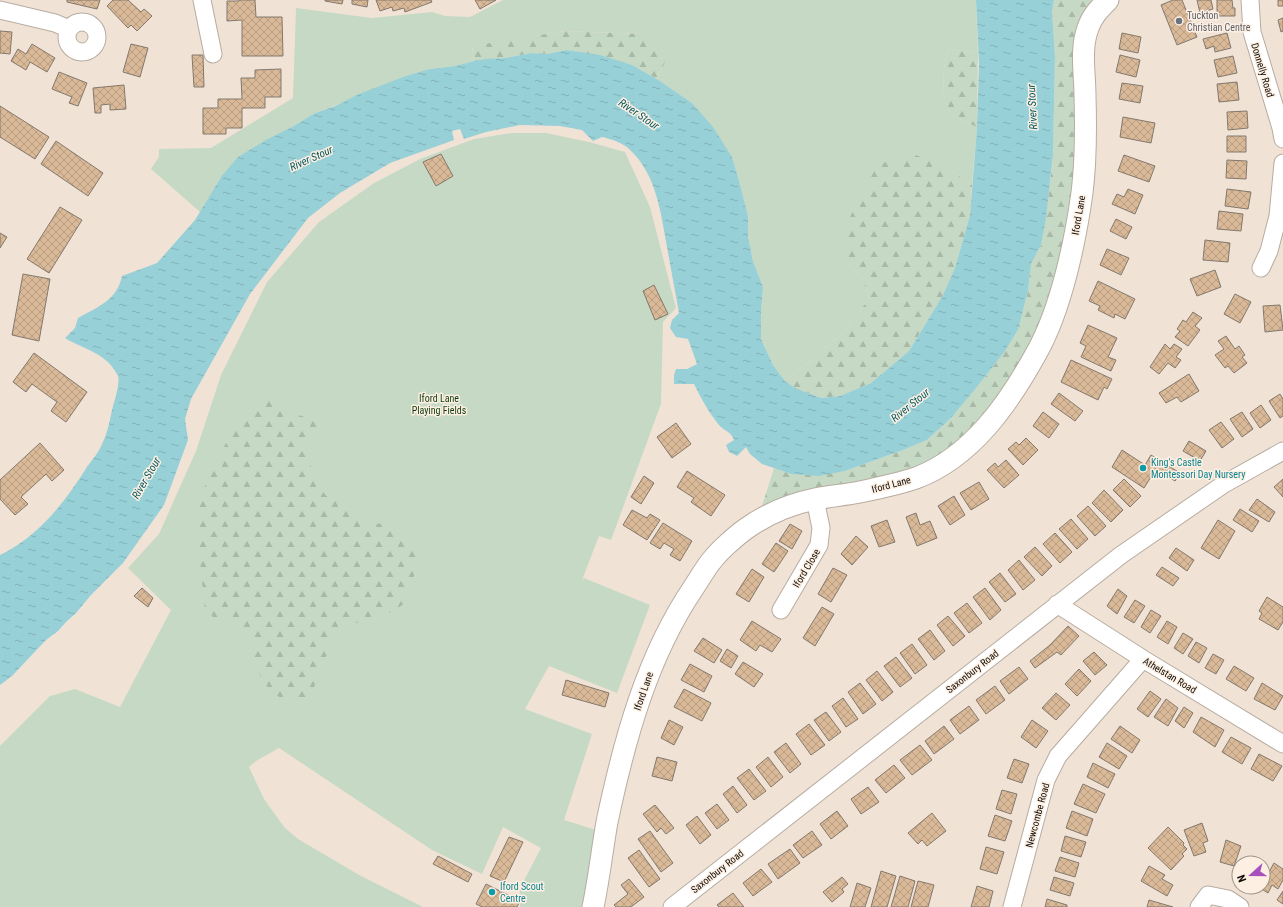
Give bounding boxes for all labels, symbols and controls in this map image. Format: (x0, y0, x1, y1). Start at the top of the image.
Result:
place label: Tuckton Christian Centre (1187, 10, 1251, 33)
marker: Tuckton Christian Centre (1174, 16, 1184, 26)
street label: Donnelly Road (1249, 42, 1276, 99)
water label: River Stour (1025, 83, 1040, 130)
water label: River Stour (616, 96, 662, 133)
water label: River Stour (288, 143, 335, 174)
street label: Iford Lane (1070, 194, 1087, 236)
water label: River Stour (888, 385, 933, 425)
park label: Iford Lane Playing Fields (412, 393, 467, 416)
water label: River Stour (129, 455, 164, 501)
place label: King's Castle Montessori Day Nursery (1151, 457, 1245, 480)
marker: King's Castle Montessori Day Nursery (1138, 463, 1148, 473)
street label: Iford Lane (870, 474, 912, 495)
street label: Iford Close (791, 547, 822, 590)
street label: Saxonbury Road (944, 647, 1001, 695)
street label: Athelstan Road (1141, 655, 1198, 696)
street label: Iford Lane (632, 670, 655, 712)
street label: Newcombe Road (1024, 782, 1051, 849)
street label: Saxonbury Road (689, 847, 746, 895)
north arrow (1231, 855, 1271, 895)
text: N (1235, 873, 1249, 884)
place label: Iford Scout Centre (500, 881, 544, 904)
marker: Iford Scout Centre (487, 887, 497, 897)

